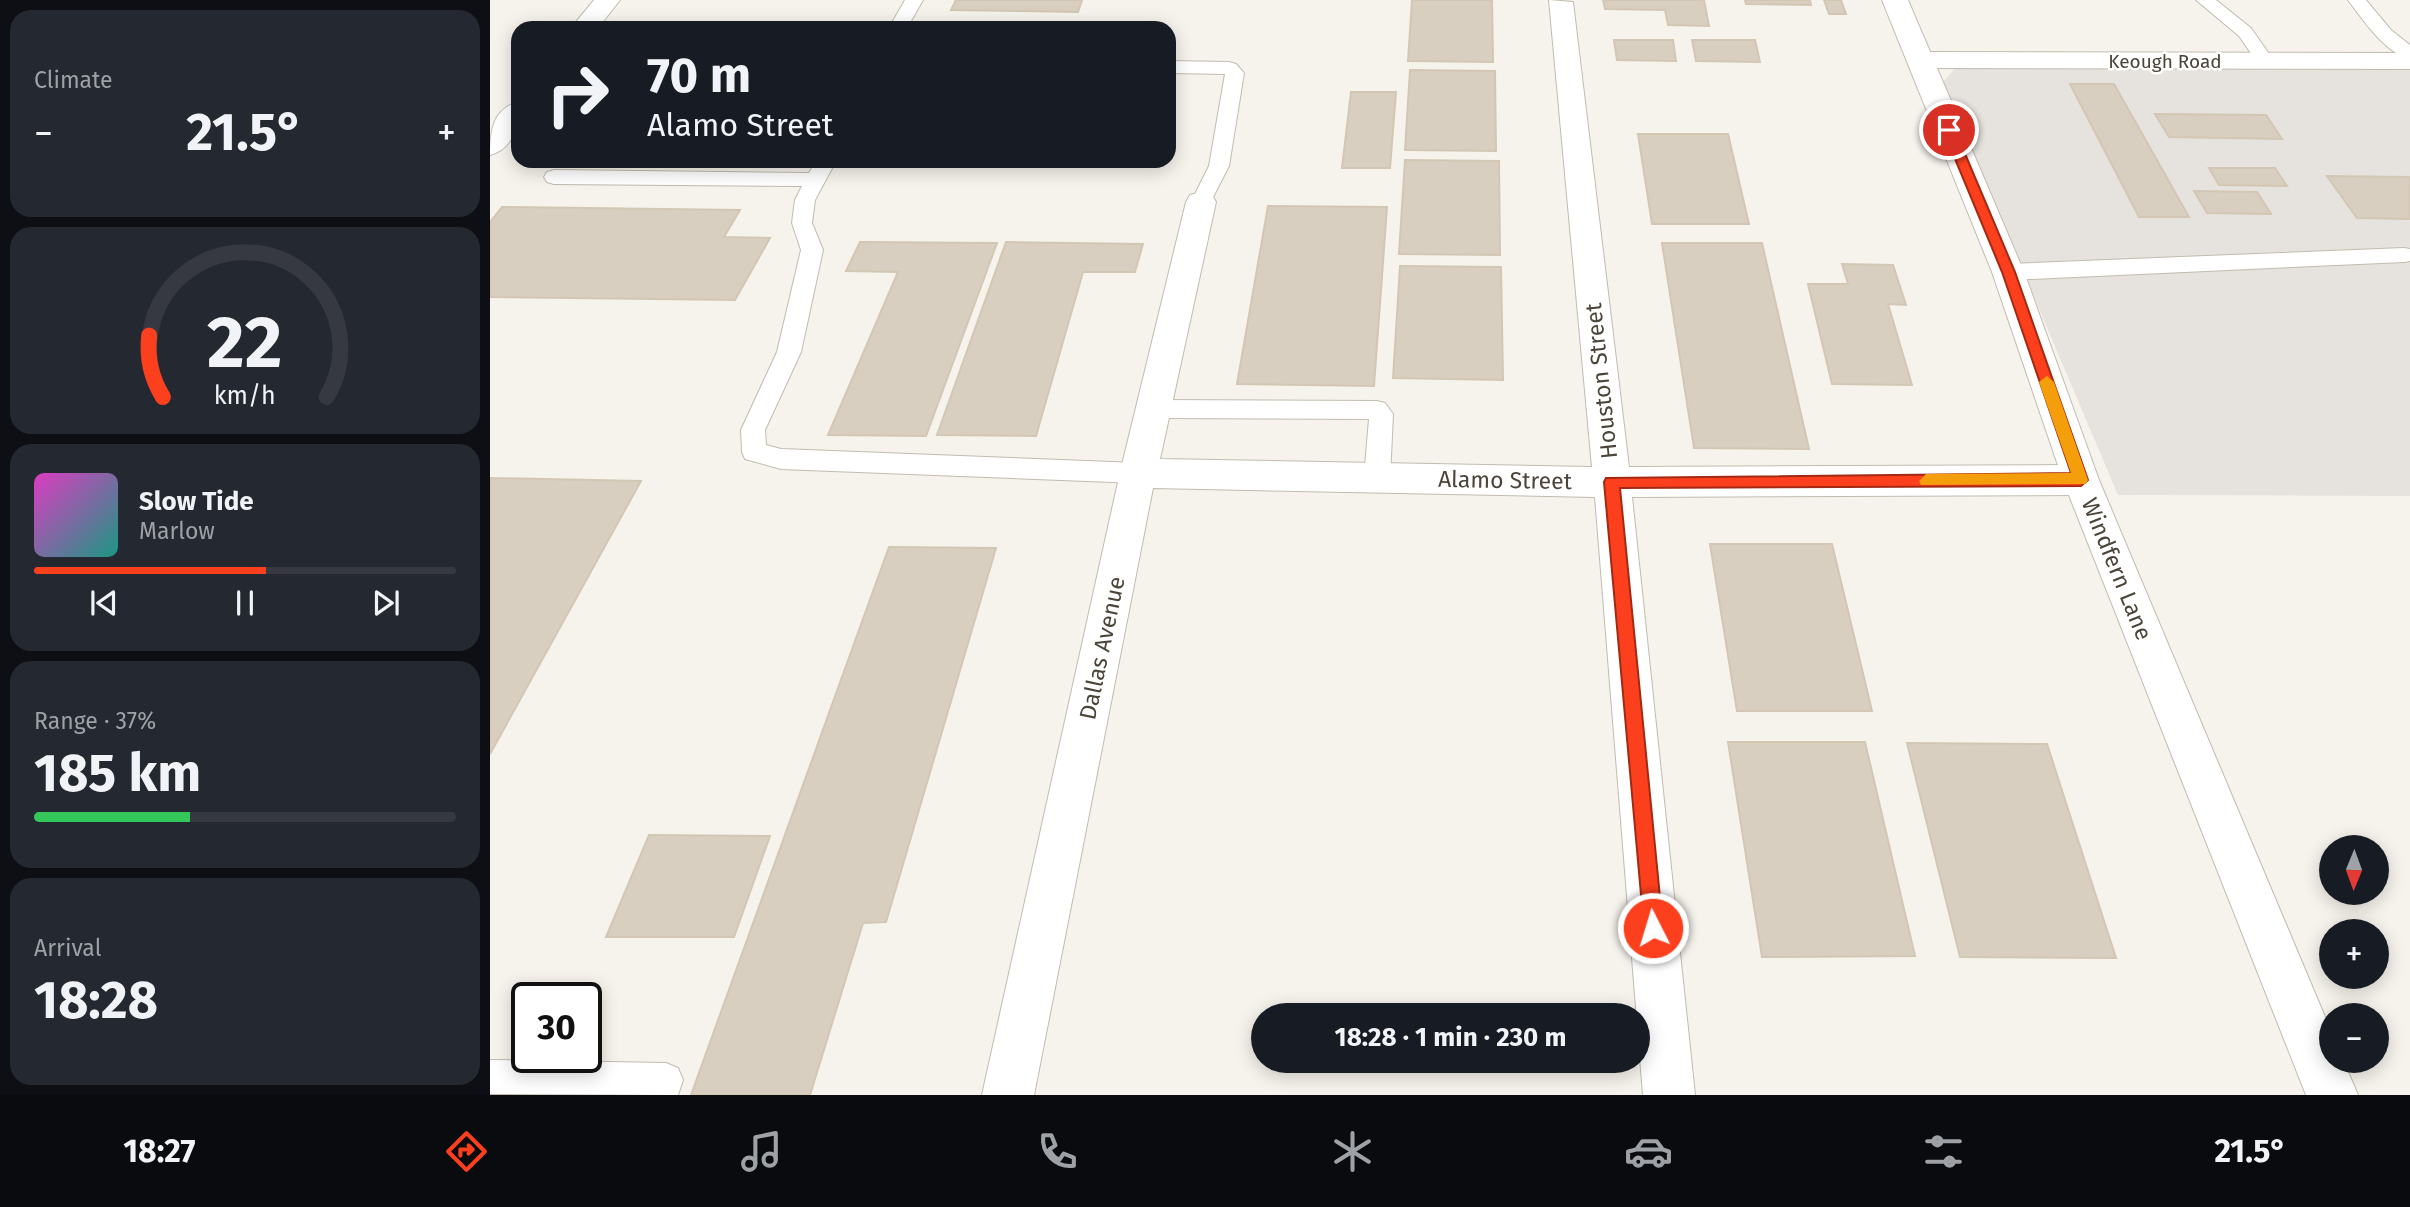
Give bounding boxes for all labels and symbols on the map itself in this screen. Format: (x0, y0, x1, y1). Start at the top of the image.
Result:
street label: Keough Road (2108, 50, 2222, 73)
pin (1919, 100, 1979, 160)
street label: Houston Street (1579, 301, 1623, 460)
street label: Alamo Street (1438, 465, 1573, 495)
street label: Windfern Lane (2076, 494, 2158, 644)
street label: Dallas Avenue (1073, 574, 1131, 722)
north arrow (2319, 835, 2389, 905)
position arrow (1616, 891, 1690, 965)
speed limit sign: 30 (511, 982, 602, 1073)

